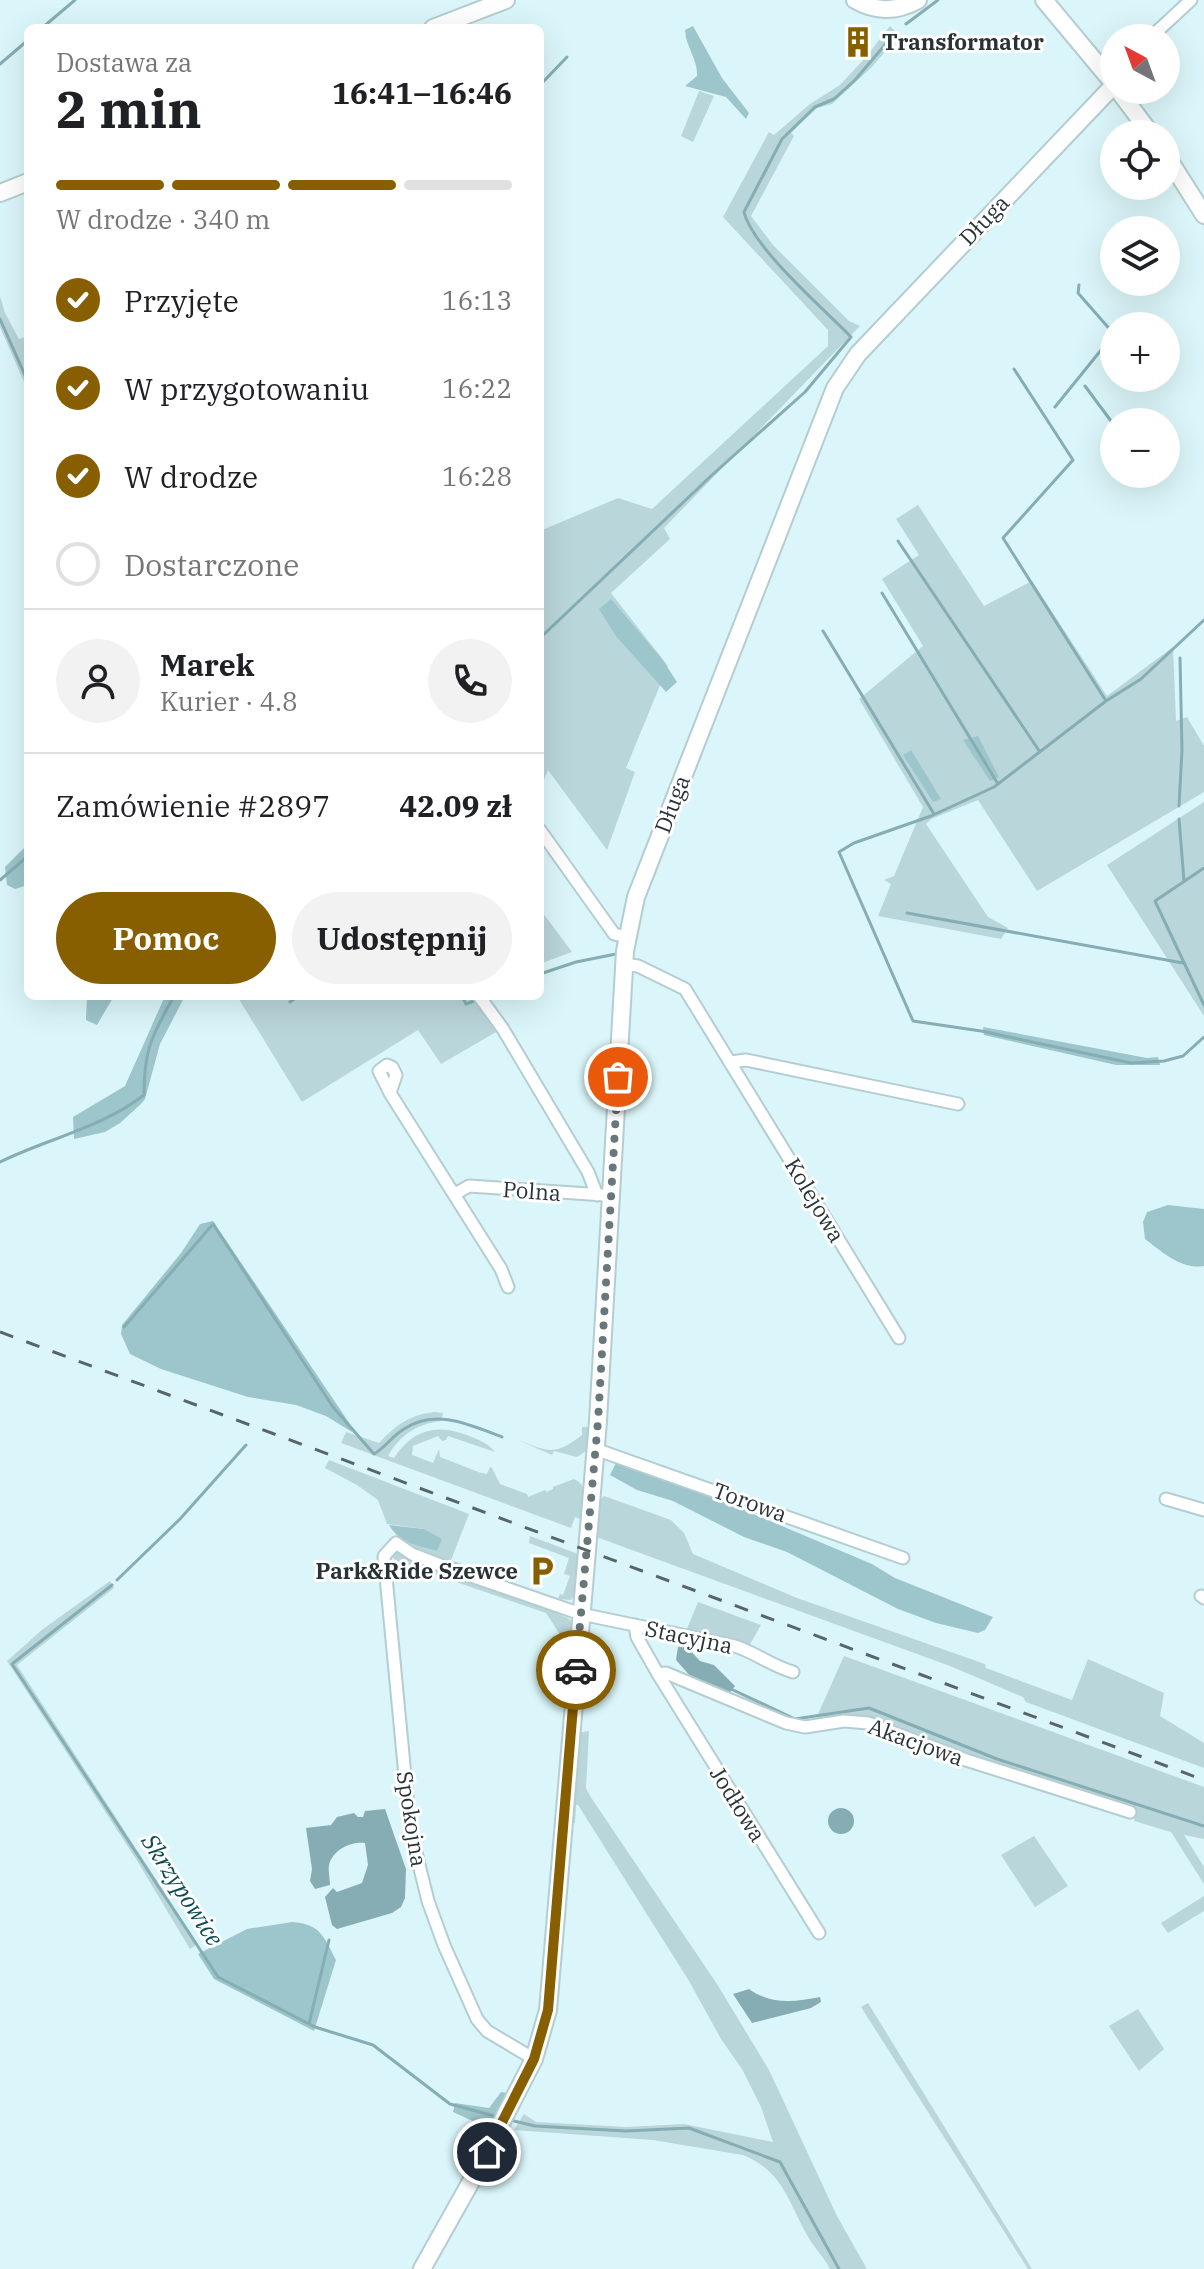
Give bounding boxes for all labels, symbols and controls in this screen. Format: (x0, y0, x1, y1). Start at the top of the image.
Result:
north arrow (1100, 24, 1180, 104)
map controls (1100, 24, 1180, 488)
building icon: Transformator (841, 25, 875, 59)
place label: Transformator (882, 27, 1044, 56)
text: Dostawa za (56, 45, 192, 79)
text: 16:41–16:46 (332, 73, 512, 112)
text: 2 min (56, 75, 202, 142)
button: locate (1100, 120, 1180, 200)
street label: Długa (952, 188, 1015, 251)
text: W drodze · 340 m (56, 202, 270, 236)
button: layers (1100, 216, 1180, 296)
icon: check (56, 278, 100, 322)
text: Przyjęte (124, 281, 239, 320)
text: 16:13 (442, 283, 512, 317)
button: + (1100, 312, 1180, 392)
icon: check (56, 366, 100, 410)
text: W przygotowaniu (124, 369, 369, 408)
text: 16:22 (442, 371, 512, 405)
button: − (1100, 408, 1180, 488)
icon: check (56, 454, 100, 498)
text: W drodze (124, 457, 258, 496)
text: 16:28 (442, 459, 512, 493)
text: Dostarczone (124, 545, 299, 584)
button: person (56, 639, 140, 723)
button: phone (428, 639, 512, 723)
text: Marek (160, 645, 254, 684)
text: Kurier · 4.8 (160, 684, 298, 718)
street label: Długa (647, 771, 696, 837)
text: Zamówienie #2897 (56, 786, 330, 825)
text: 42.09 zł (399, 786, 512, 825)
button: Pomoc (56, 892, 276, 984)
button: Udostępnij (292, 892, 512, 984)
pin (584, 1043, 652, 1111)
icon: bag (596, 1055, 640, 1099)
street label: Kolejowa (779, 1152, 852, 1247)
street label: Polna (502, 1174, 562, 1207)
street label: Torowa (709, 1475, 791, 1528)
parking icon: Park&Ride Szewce (525, 1554, 559, 1588)
place label: Park&Ride Szewce (316, 1556, 518, 1585)
street label: Stacyjna (643, 1613, 735, 1660)
courier (536, 1630, 616, 1710)
icon: car (554, 1648, 598, 1692)
street label: Akacjowa (865, 1711, 968, 1772)
street label: Jodłowa (704, 1761, 773, 1847)
street label: Spokojna (391, 1769, 434, 1869)
water label: Skrzypowice (134, 1826, 231, 1952)
pin (453, 2118, 521, 2186)
icon: home (465, 2130, 509, 2174)

